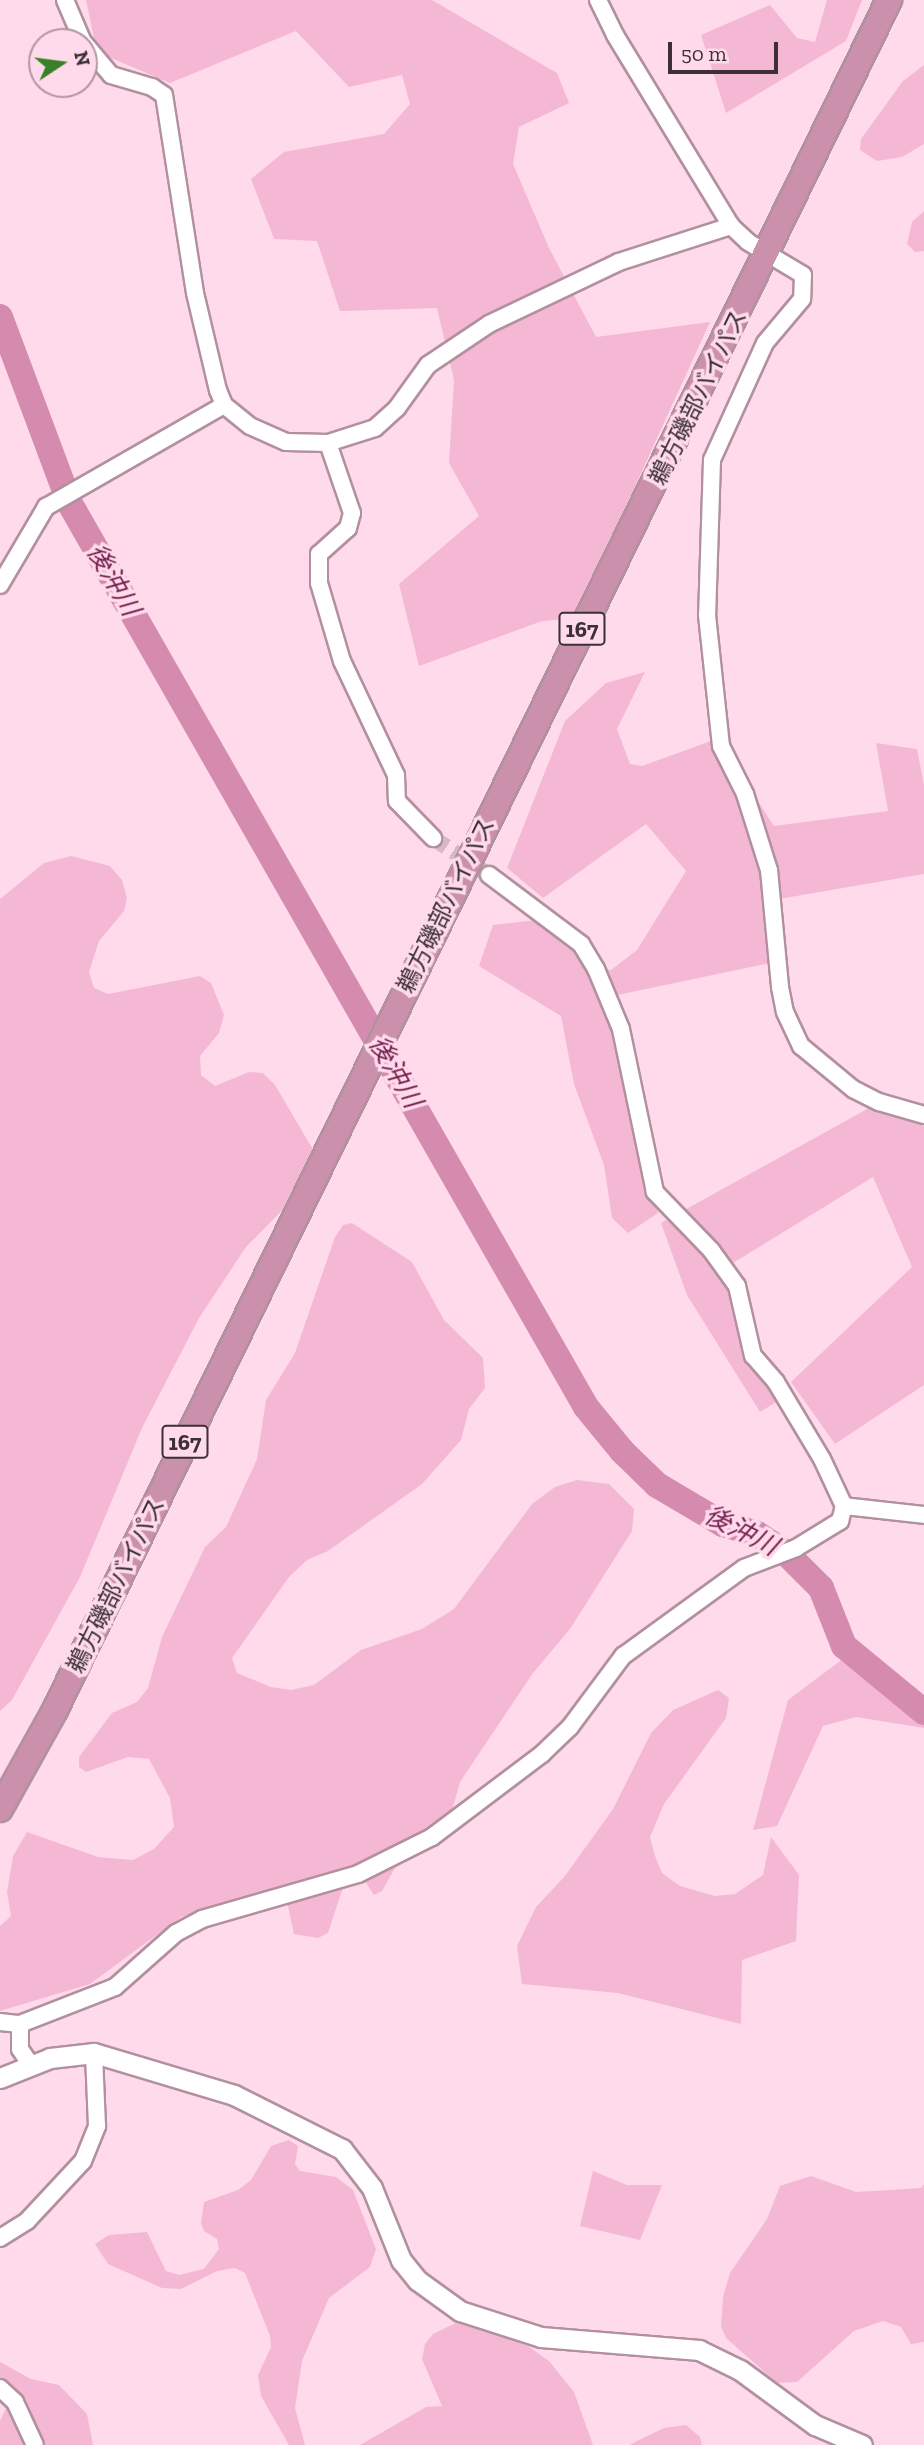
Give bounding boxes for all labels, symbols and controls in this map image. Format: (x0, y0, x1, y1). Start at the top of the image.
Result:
north arrow (28, 28, 98, 98)
scale bar (672, 28, 782, 72)
text: 50 m (681, 41, 727, 66)
text: N (69, 49, 95, 68)
street label: 鵜方磯部バイパス (643, 304, 753, 490)
water label: 後沖川 (80, 538, 146, 622)
road number: 167 (558, 610, 606, 649)
street label: 鵜方磯部バイパス (391, 812, 501, 998)
water label: 後沖川 (362, 1030, 428, 1114)
road number: 167 (160, 1422, 210, 1462)
street label: 鵜方磯部バイパス (61, 1492, 171, 1678)
water label: 後沖川 (699, 1499, 783, 1563)

